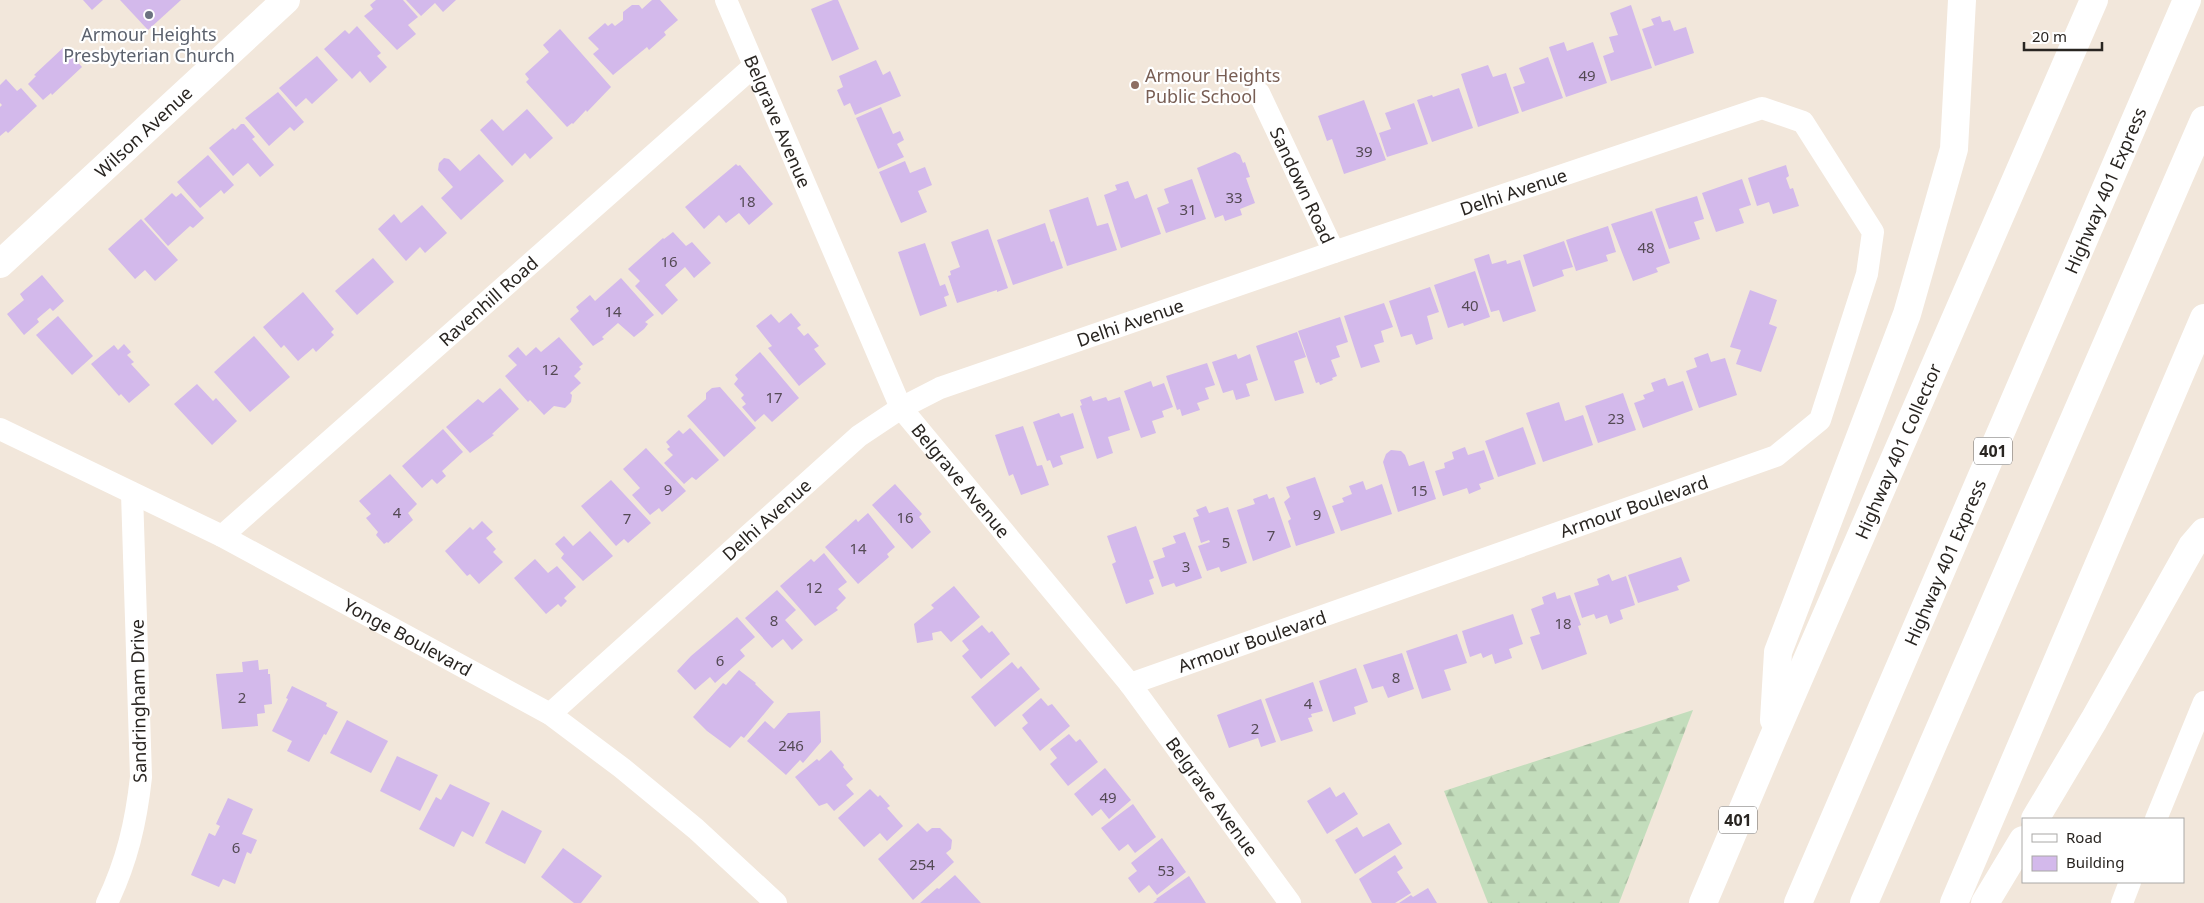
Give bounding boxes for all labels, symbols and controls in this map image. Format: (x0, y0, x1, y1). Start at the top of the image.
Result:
marker: Armour Heights Presbyterian Church (143, 9, 155, 21)
scale bar (2024, 20, 2102, 52)
place label: Armour Heights Presbyterian Church (63, 22, 235, 67)
text: 20 m (2032, 26, 2067, 46)
street label: Belgrave Avenue (739, 51, 817, 191)
place label: Armour Heights Public School (1145, 63, 1280, 108)
house number: 49 (1578, 65, 1596, 85)
marker: Armour Heights Public School (1129, 79, 1141, 91)
street label: Wilson Avenue (89, 81, 197, 183)
street label: Highway 401 Express (2059, 103, 2151, 277)
street label: Sandown Road (1265, 123, 1340, 247)
house number: 39 (1355, 141, 1373, 161)
street label: Delhi Avenue (1457, 162, 1570, 221)
house number: 33 (1225, 187, 1243, 207)
house number: 18 (738, 191, 756, 211)
house number: 31 (1179, 199, 1197, 219)
house number: 48 (1637, 237, 1655, 257)
street label: Ravenhill Road (433, 251, 543, 351)
house number: 16 (660, 251, 678, 271)
street label: Delhi Avenue (1073, 293, 1187, 352)
house number: 40 (1461, 295, 1479, 315)
house number: 14 (604, 301, 622, 321)
house number: 12 (541, 359, 559, 379)
street label: Highway 401 Collector (1849, 359, 1947, 543)
house number: 17 (765, 387, 783, 407)
house number: 23 (1607, 408, 1625, 428)
street label: Belgrave Avenue (906, 418, 1016, 543)
road number: 401 (1974, 438, 2012, 464)
street label: Armour Boulevard (1557, 469, 1711, 543)
street label: Delhi Avenue (717, 473, 816, 566)
street label: Highway 401 Express (1898, 475, 1991, 649)
house number: 9 (664, 479, 672, 499)
house number: 15 (1410, 480, 1428, 500)
house number: 4 (393, 502, 402, 522)
house number: 9 (1313, 504, 1321, 524)
house number: 16 (896, 507, 914, 527)
house number: 7 (623, 508, 631, 528)
house number: 7 (1267, 525, 1275, 545)
house number: 5 (1222, 532, 1230, 552)
house number: 14 (849, 538, 867, 558)
house number: 3 (1182, 556, 1190, 576)
house number: 12 (805, 577, 823, 597)
street label: Yonge Boulevard (339, 592, 476, 682)
street label: Armour Boulevard (1175, 604, 1329, 678)
house number: 8 (770, 610, 778, 630)
house number: 18 (1554, 613, 1572, 633)
street label: Sandringham Drive (125, 619, 151, 783)
house number: 6 (716, 650, 724, 670)
house number: 8 (1392, 667, 1400, 687)
house number: 2 (238, 687, 246, 707)
house number: 4 (1304, 693, 1313, 713)
house number: 2 (1251, 718, 1259, 738)
street label: Belgrave Avenue (1161, 732, 1264, 861)
house number: 246 (778, 735, 804, 755)
house number: 49 (1099, 787, 1117, 807)
road number: 401 (1719, 806, 1757, 834)
legend (2022, 818, 2184, 883)
text: Road (2066, 827, 2102, 847)
house number: 6 (232, 837, 240, 857)
text: Building (2066, 852, 2124, 872)
house number: 254 (909, 854, 935, 874)
house number: 53 (1157, 860, 1175, 880)

